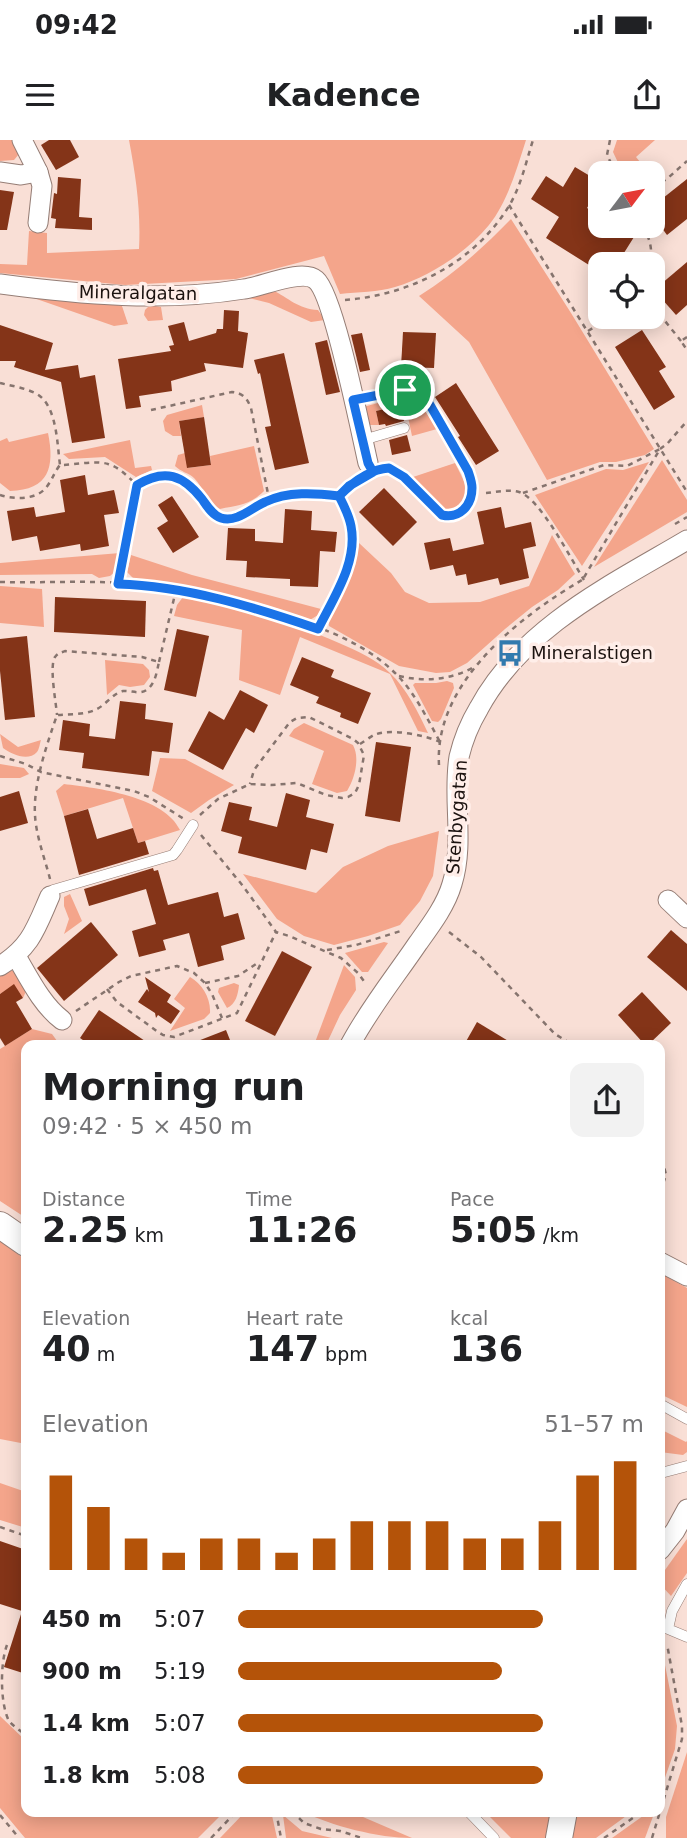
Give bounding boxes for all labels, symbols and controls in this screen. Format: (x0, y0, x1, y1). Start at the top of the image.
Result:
text: 09:42 (35, 10, 118, 40)
icon: menu (21, 76, 59, 114)
text: Kadence (266, 76, 421, 114)
icon: share (628, 76, 666, 114)
north arrow (588, 161, 665, 238)
map controls (588, 161, 665, 329)
button: locate (588, 252, 665, 329)
street label: Mineralgatan (79, 281, 197, 304)
pin (375, 360, 435, 420)
icon: arrive (386, 371, 424, 409)
bus stop icon: Mineralstigen (495, 638, 525, 668)
place label: Mineralstigen (531, 642, 653, 663)
street label: Stenbygatan (442, 759, 471, 875)
button: share (570, 1063, 644, 1137)
text: Morning run (42, 1065, 305, 1109)
text: 09:42 · 5 × 450 m (42, 1113, 252, 1139)
text: Distance (42, 1188, 125, 1210)
text: Time (246, 1188, 293, 1210)
text: Pace (450, 1188, 494, 1210)
text: 2.25 (42, 1210, 128, 1250)
text: 11:26 (246, 1210, 357, 1250)
text: 5:05 (450, 1210, 537, 1250)
text: km (128, 1224, 164, 1246)
text: /km (537, 1224, 579, 1246)
text: Elevation (42, 1307, 130, 1329)
text: Heart rate (246, 1307, 344, 1329)
text: kcal (450, 1307, 488, 1329)
text: 40 (42, 1329, 91, 1369)
text: 147 (246, 1329, 319, 1369)
text: 136 (450, 1329, 523, 1369)
text: m (91, 1343, 115, 1365)
text: bpm (319, 1343, 368, 1365)
text: Elevation (42, 1411, 149, 1437)
text: 51–57 m (544, 1411, 644, 1437)
text: 450 m (42, 1606, 122, 1632)
text: 5:07 (154, 1606, 206, 1632)
text: 900 m (42, 1658, 122, 1684)
text: 5:19 (154, 1658, 206, 1684)
text: 1.4 km (42, 1710, 130, 1736)
text: 5:07 (154, 1710, 206, 1736)
text: 1.8 km (42, 1762, 130, 1788)
text: 5:08 (154, 1762, 206, 1788)

